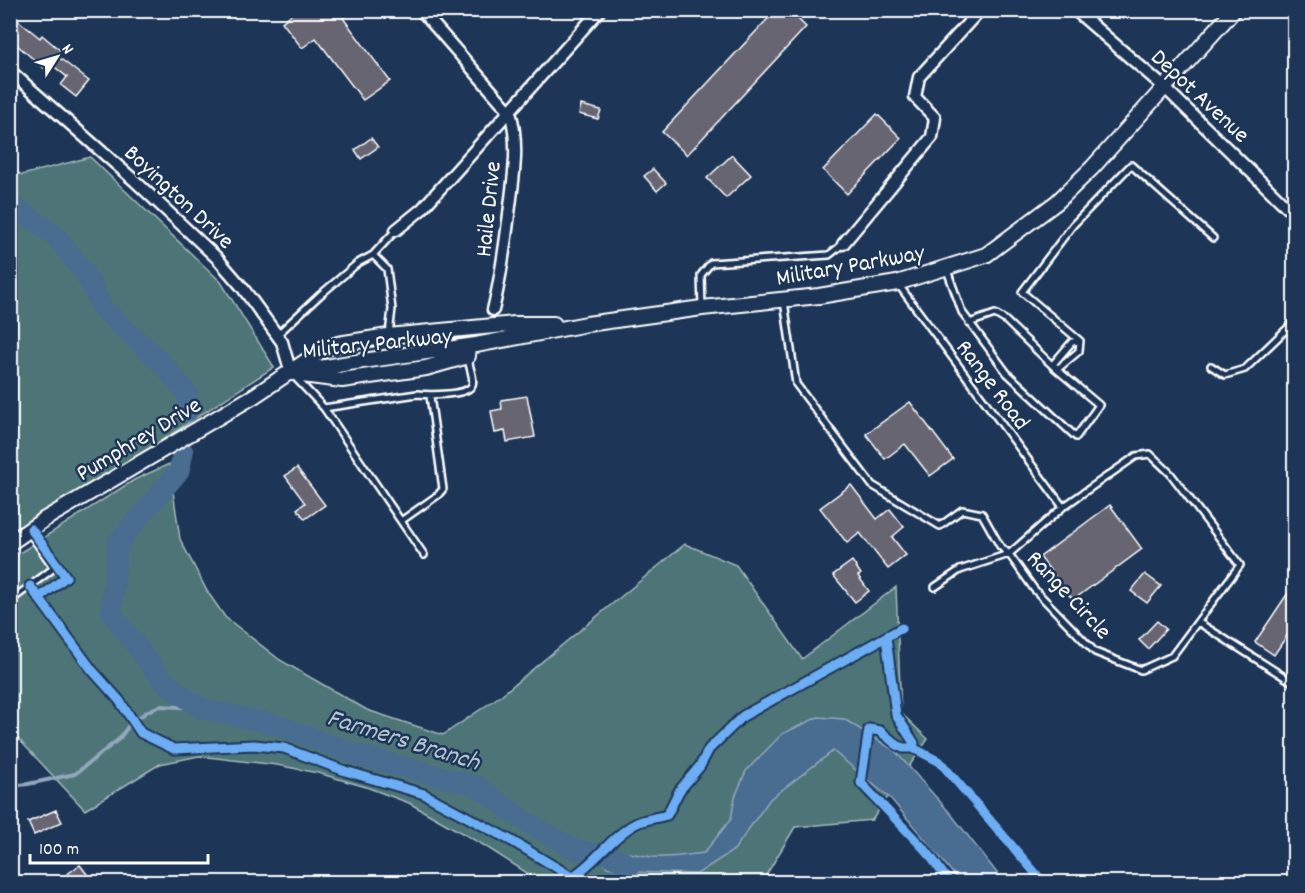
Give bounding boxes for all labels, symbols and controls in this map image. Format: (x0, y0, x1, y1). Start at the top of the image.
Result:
north arrow (27, 27, 87, 87)
text: N (55, 39, 79, 60)
street label: Depot Avenue (1142, 42, 1256, 152)
street label: Boyington Drive (115, 138, 241, 258)
street label: Haile Drive (468, 160, 512, 259)
street label: Military Parkway (774, 237, 929, 297)
street label: Military Parkway (301, 320, 455, 370)
street label: Range Road (946, 333, 1037, 438)
street label: Pumphrey Drive (70, 390, 209, 491)
street label: Range Circle (1017, 544, 1118, 648)
water label: Farmers Branch (322, 701, 485, 782)
scale bar (30, 827, 208, 865)
text: 100 m (39, 838, 79, 863)

